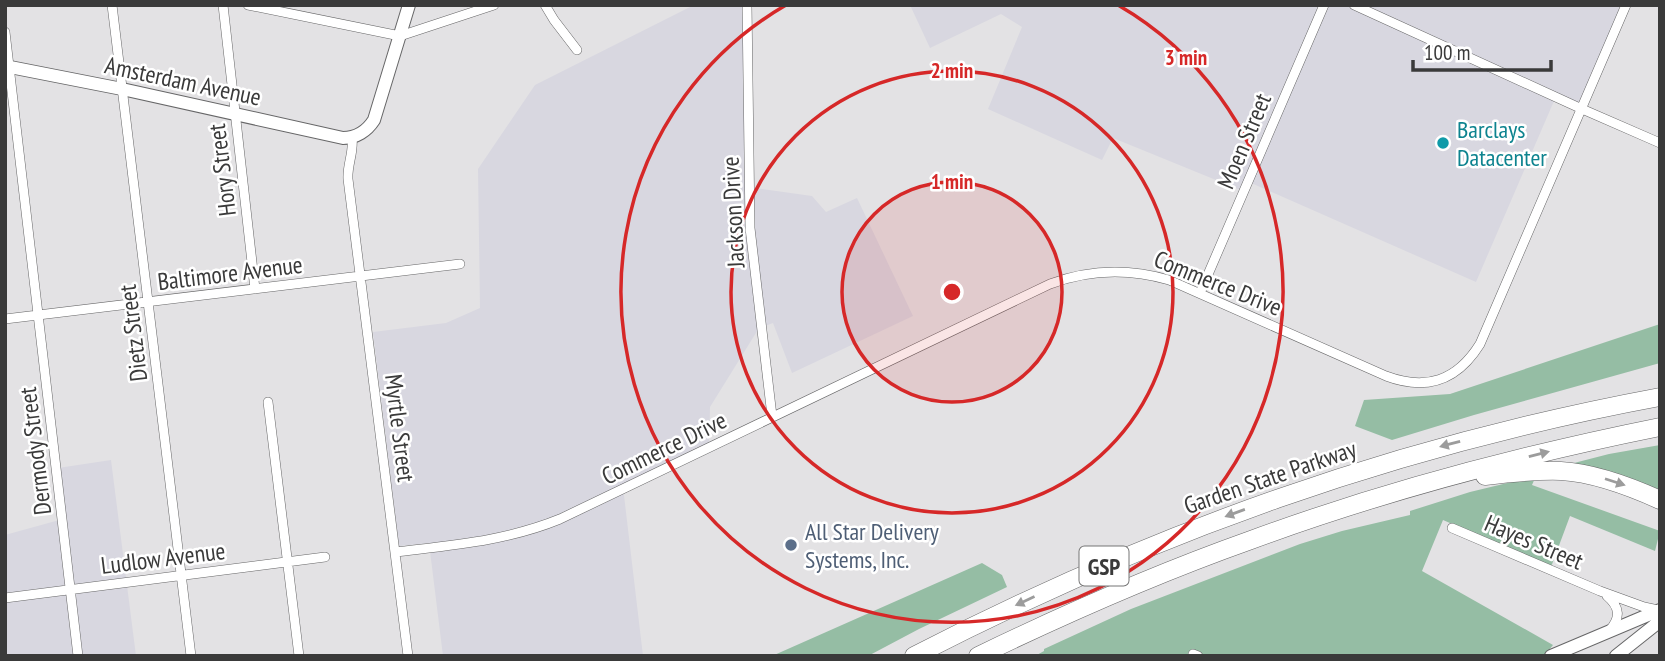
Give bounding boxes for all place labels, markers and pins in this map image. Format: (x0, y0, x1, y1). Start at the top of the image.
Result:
place label: Barclays Datacenter (1457, 114, 1547, 173)
marker: Barclays Datacenter (1435, 135, 1451, 151)
centre of rings (940, 280, 964, 304)
place label: All Star Delivery Systems, Inc. (805, 516, 939, 575)
marker: All Star Delivery Systems, Inc. (783, 537, 799, 553)

